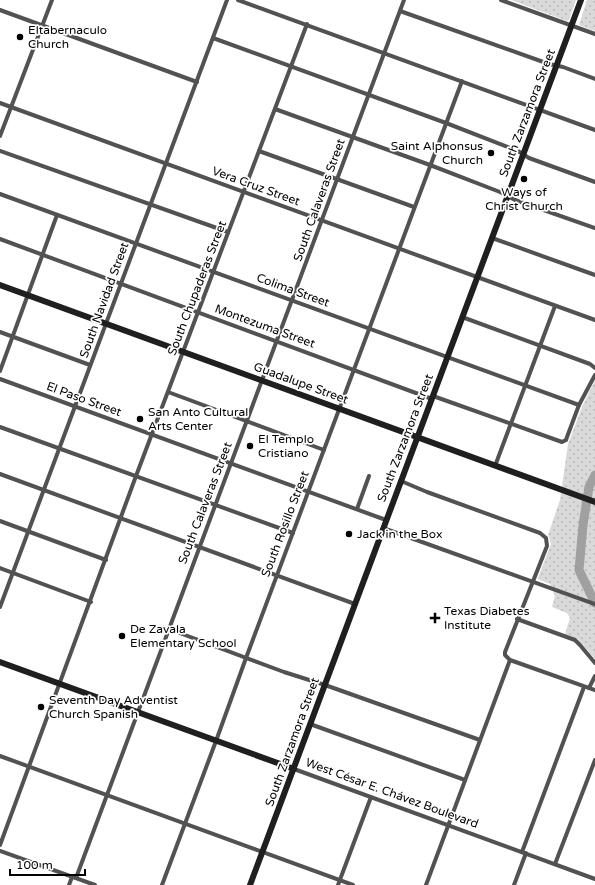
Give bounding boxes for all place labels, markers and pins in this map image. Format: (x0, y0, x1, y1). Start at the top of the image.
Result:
place label: Eltabernaculo Church (28, 23, 107, 51)
marker: Eltabernaculo Church (15, 32, 25, 42)
place label: Saint Alphonsus Church (391, 139, 483, 167)
marker: Saint Alphonsus Church (486, 148, 496, 158)
marker: Ways of Christ Church (519, 174, 529, 184)
place label: Ways of Christ Church (485, 185, 563, 213)
place label: San Anto Cultural Arts Center (148, 405, 248, 433)
marker: San Anto Cultural Arts Center (135, 414, 145, 424)
place label: El Templo Cristiano (258, 432, 314, 460)
marker: El Templo Cristiano (245, 441, 255, 451)
place label: Jack in the Box (357, 527, 443, 541)
marker: Jack in the Box (344, 529, 354, 539)
place label: Texas Diabetes Institute (444, 604, 530, 632)
marker: Texas Diabetes Institute (429, 612, 441, 624)
place label: De Zavala Elementary School (130, 622, 237, 650)
marker: De Zavala Elementary School (117, 631, 127, 641)
place label: Seventh Day Adventist Church Spanish (49, 693, 178, 721)
marker: Seventh Day Adventist Church Spanish (36, 702, 46, 712)

